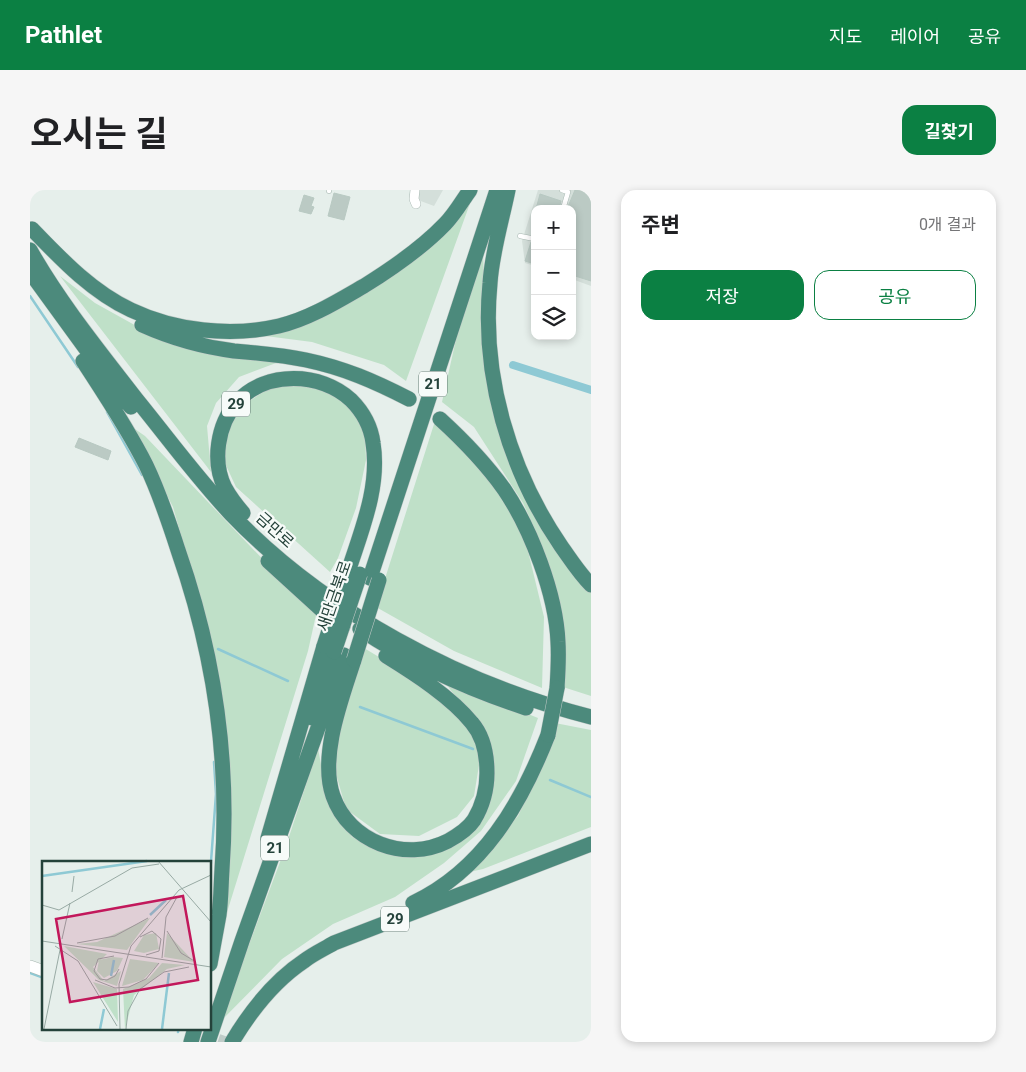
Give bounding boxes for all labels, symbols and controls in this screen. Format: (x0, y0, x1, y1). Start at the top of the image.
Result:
text: Pathlet (25, 21, 102, 49)
text: 지도 (829, 26, 862, 47)
text: 레이어 (890, 26, 940, 47)
text: 공유 (968, 26, 1001, 47)
button: 길찾기 (902, 105, 996, 155)
text: 오시는 길 (30, 114, 168, 155)
map controls (531, 205, 576, 340)
button: + (531, 205, 576, 250)
text: 주변 (641, 213, 680, 237)
text: 0개 결과 (919, 215, 976, 234)
button: − (531, 250, 576, 295)
button: 저장 (641, 270, 804, 320)
button: 공유 (814, 270, 976, 320)
button: layers (531, 295, 576, 340)
road number: 21 (419, 372, 447, 396)
road number: 29 (222, 392, 250, 416)
street label: 금만로 (252, 508, 298, 552)
street label: 새만금북로 (313, 558, 355, 634)
road number: 21 (261, 836, 289, 860)
inset map (42, 861, 211, 1030)
road number: 29 (381, 906, 409, 932)

